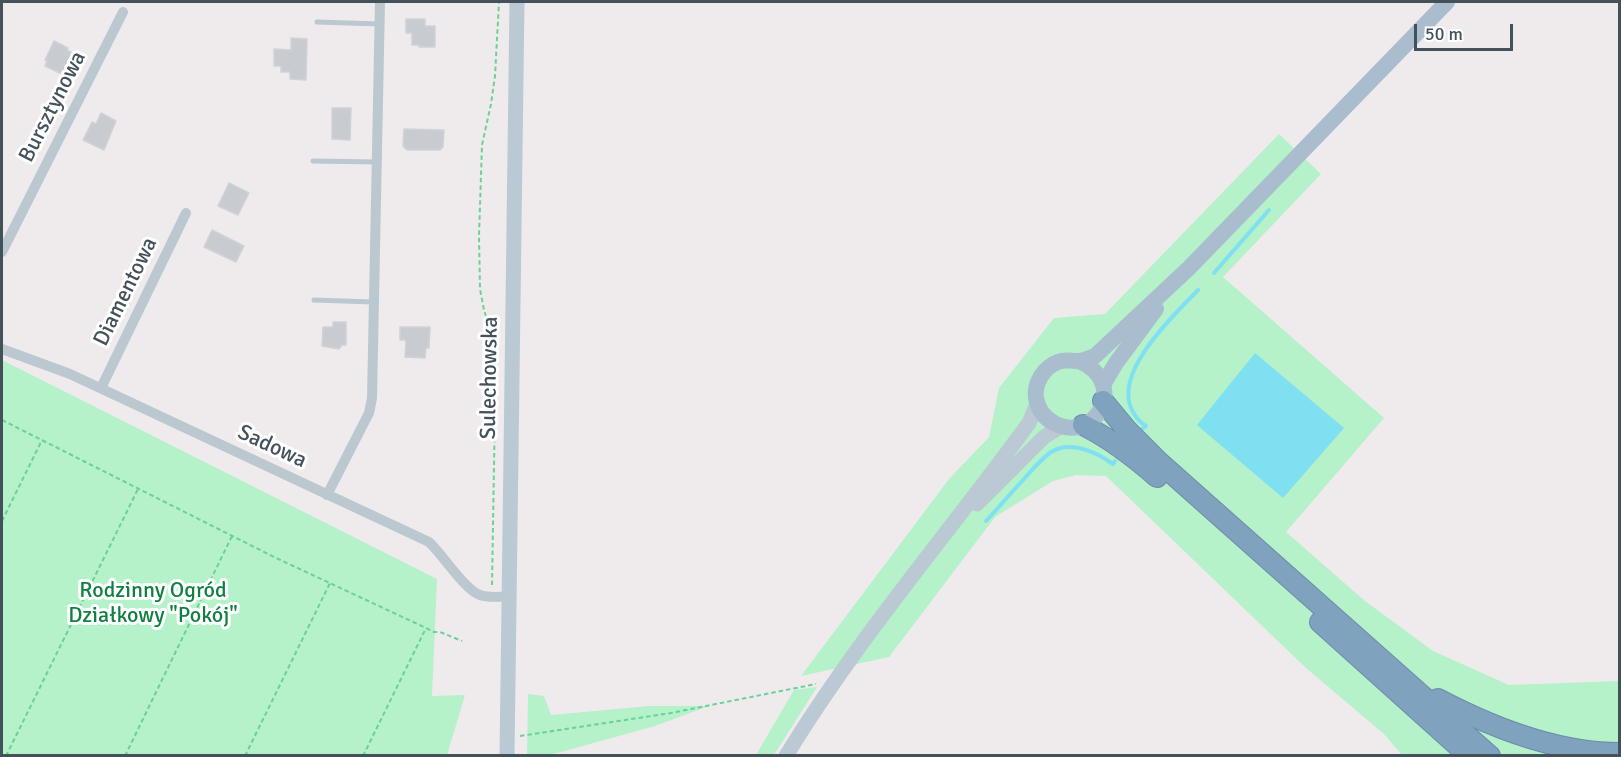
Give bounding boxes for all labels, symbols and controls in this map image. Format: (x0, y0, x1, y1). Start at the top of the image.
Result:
scale bar (1417, 12, 1516, 50)
text: 50 m (1425, 23, 1463, 45)
street label: Bursztynowa (14, 47, 92, 167)
street label: Diamentowa (88, 233, 164, 351)
street label: Sulechowska (476, 316, 504, 440)
street label: Sadowa (233, 420, 311, 474)
park label: Rodzinny Ogród Działkowy "Pokój" (68, 578, 238, 630)

